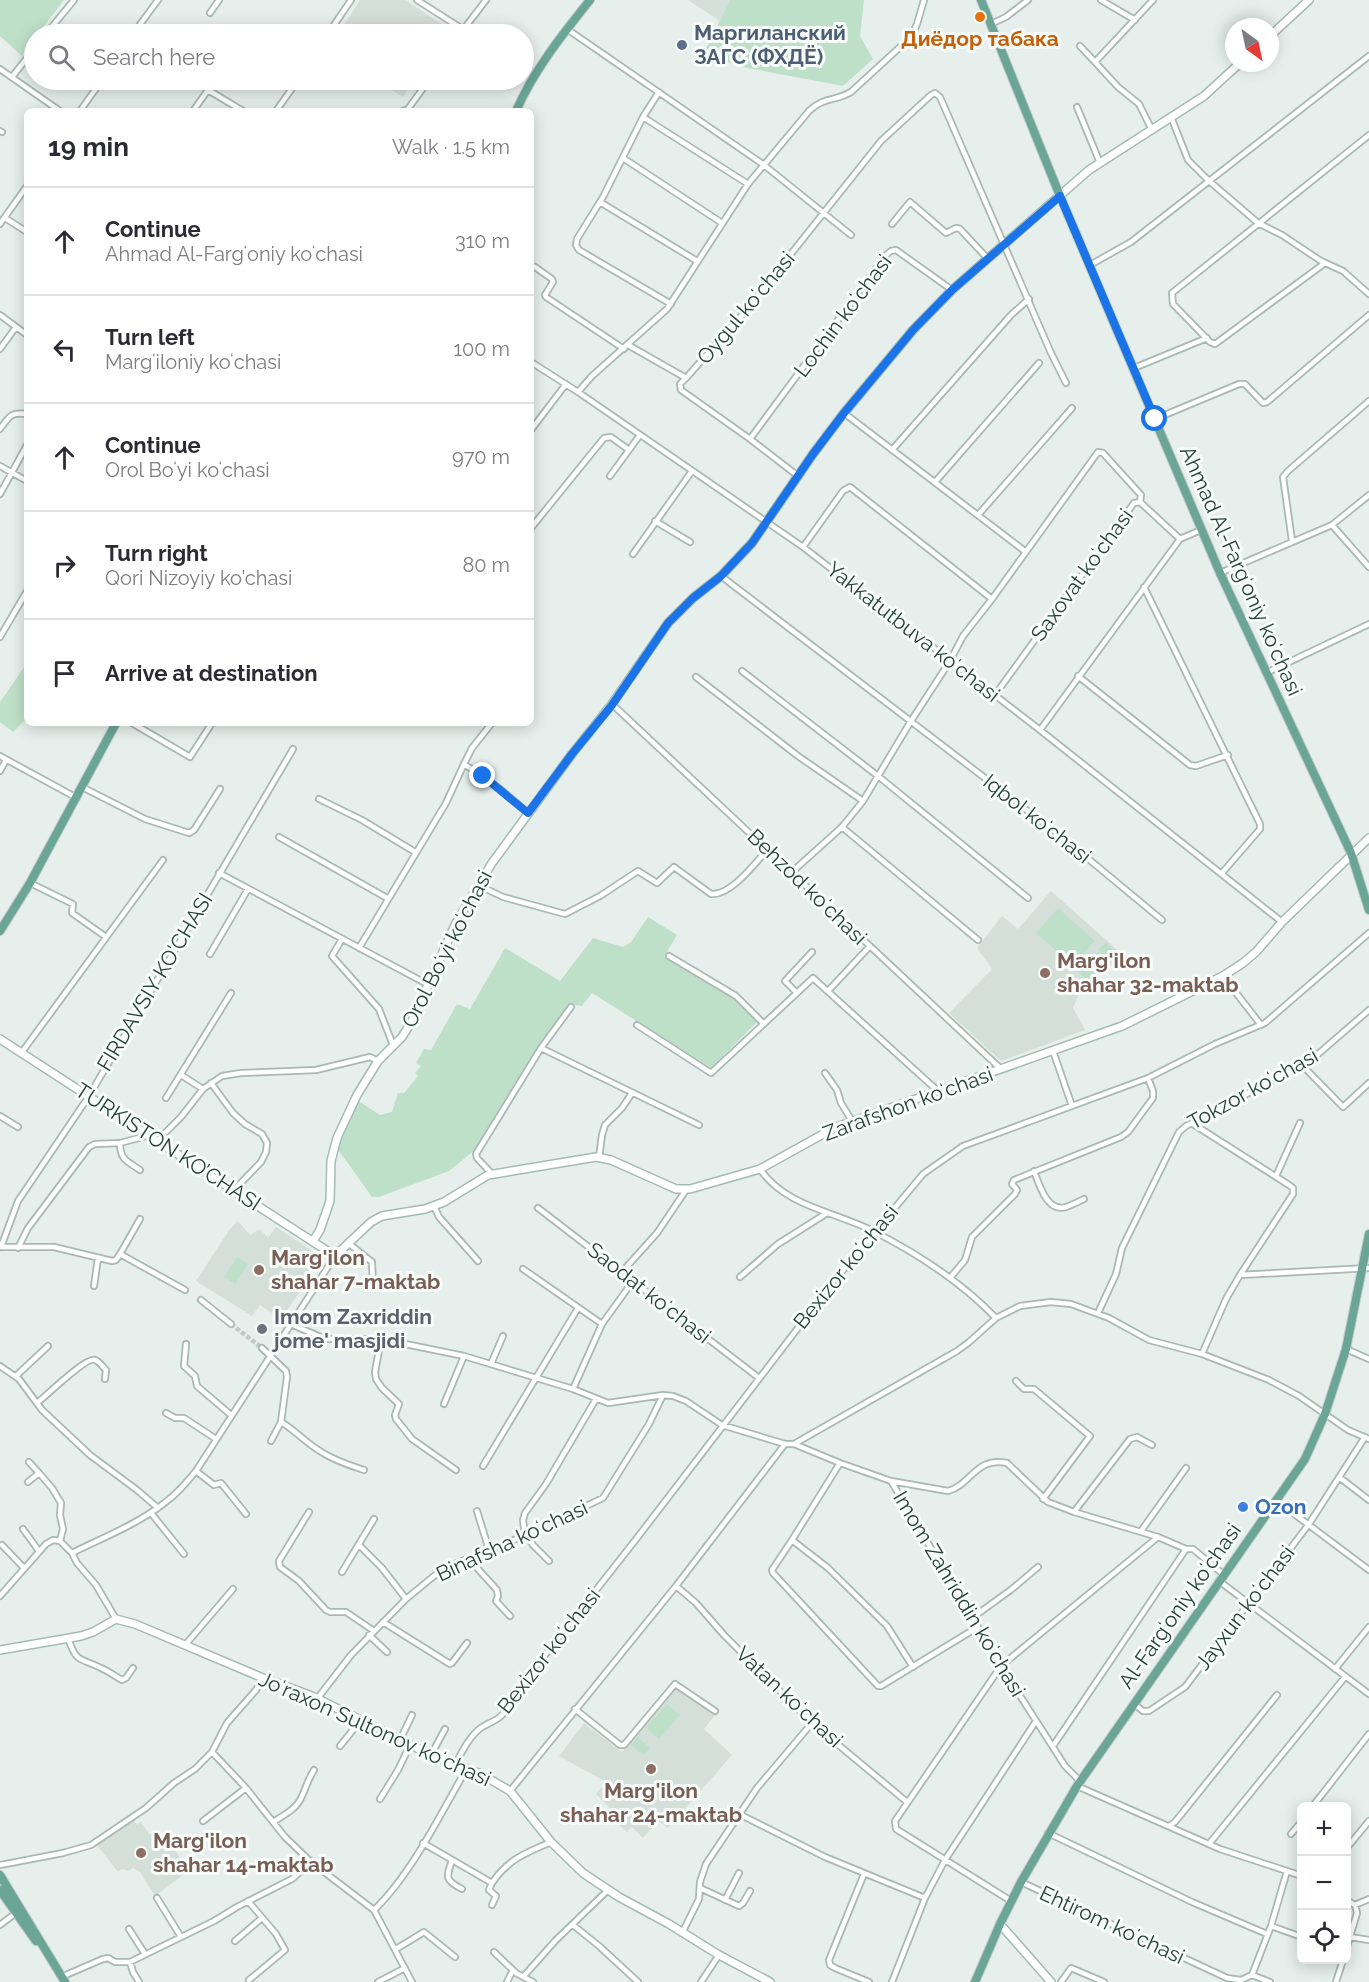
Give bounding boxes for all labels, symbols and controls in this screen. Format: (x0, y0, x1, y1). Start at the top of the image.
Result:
marker: Диёдор табака (973, 10, 987, 24)
north arrow (1225, 18, 1279, 72)
place label: Маргиланский ЗАГС (ФХДЁ) (694, 20, 846, 69)
search box (24, 24, 534, 90)
place label: Диёдор табака (901, 26, 1059, 51)
marker: Маргиланский ЗАГС (ФХДЁ) (675, 38, 689, 52)
icon: search (45, 41, 78, 74)
text: Search here (93, 44, 215, 70)
text: 19 min (48, 132, 129, 162)
text: Walk · 1.5 km (392, 135, 510, 159)
text: Continue (105, 216, 201, 242)
icon: ahead (48, 225, 81, 258)
text: 310 m (455, 229, 510, 253)
text: Ahmad Al-Fargʻoniy koʻchasi (105, 242, 363, 266)
street label: Oygul koʻchasi (691, 246, 800, 369)
street label: Lochin koʻchasi (788, 250, 897, 382)
text: Turn left (105, 324, 195, 350)
icon: left (48, 333, 81, 366)
text: 100 m (453, 337, 510, 361)
text: Margʻiloniy koʻchasi (105, 350, 281, 374)
route start (1141, 405, 1167, 431)
text: Continue (105, 432, 201, 458)
icon: ahead (48, 441, 81, 474)
street label: Ahmad Al-Fargʻoniy koʻchasi (1175, 442, 1308, 700)
text: 970 m (452, 445, 510, 469)
text: Orol Boʻyi koʻchasi (105, 458, 270, 482)
street label: Saxovat koʻchasi (1025, 504, 1138, 646)
text: Turn right (105, 540, 208, 566)
icon: right (48, 549, 81, 582)
text: 80 m (462, 553, 510, 577)
street label: Yakkatutbuva koʻchasi (822, 556, 1005, 707)
text: Qori Nizoyiy ko'chasi (105, 566, 292, 590)
icon: arrive (48, 657, 81, 690)
text: Arrive at destination (105, 660, 318, 686)
route end (469, 762, 495, 788)
street label: Iqbol koʻchasi (978, 769, 1096, 869)
street label: Behzod koʻchasi (743, 824, 872, 950)
street label: Orol Boʻyi koʻchasi (396, 866, 497, 1031)
street label: FIRDAVSIY KO'CHASI (92, 888, 218, 1075)
place label: Marg'ilon shahar 32-maktab (1057, 948, 1239, 997)
marker: Marg'ilon shahar 32-maktab (1038, 966, 1052, 980)
street label: Tokzor koʻchasi (1183, 1042, 1322, 1135)
street label: Zarafshon koʻchasi (819, 1061, 996, 1146)
street label: TURKISTON KO’CHASI (71, 1077, 266, 1216)
street label: Bexizor koʻchasi (788, 1200, 903, 1334)
street label: Saodat koʻchasi (583, 1237, 716, 1349)
place label: Marg'ilon shahar 7-maktab (271, 1245, 440, 1294)
marker: Marg'ilon shahar 7-maktab (252, 1263, 266, 1277)
place label: Imom Zaxriddin jome' masjidi (271, 1304, 432, 1353)
marker: Imom Zaxriddin jome' masjidi (255, 1322, 269, 1336)
street label: Imom Zahriddin koʻchasi (888, 1487, 1031, 1701)
street label: Binafsha koʻchasi (432, 1494, 592, 1587)
place label: Ozon (1255, 1494, 1306, 1519)
marker: Ozon (1236, 1500, 1250, 1514)
street label: Al-Fargʻoniy koʻchasi (1113, 1518, 1246, 1693)
street label: Jayxun koʻchasi (1190, 1541, 1300, 1675)
street label: Bexizor koʻchasi (492, 1583, 605, 1718)
street label: Vatan koʻchasi (731, 1641, 848, 1752)
street label: Joʻraxon Sultonov koʻchasi (255, 1666, 495, 1791)
marker: Marg'ilon shahar 24-maktab (644, 1762, 658, 1776)
place label: Marg'ilon shahar 24-maktab (560, 1778, 742, 1827)
map controls (1297, 1802, 1351, 1964)
button: + (1297, 1802, 1351, 1856)
place label: Marg'ilon shahar 14-maktab (153, 1828, 333, 1877)
marker: Marg'ilon shahar 14-maktab (134, 1846, 148, 1860)
button: − (1297, 1856, 1351, 1910)
street label: Ehtirom koʻchasi (1036, 1880, 1189, 1969)
button: locate (1297, 1910, 1351, 1964)

